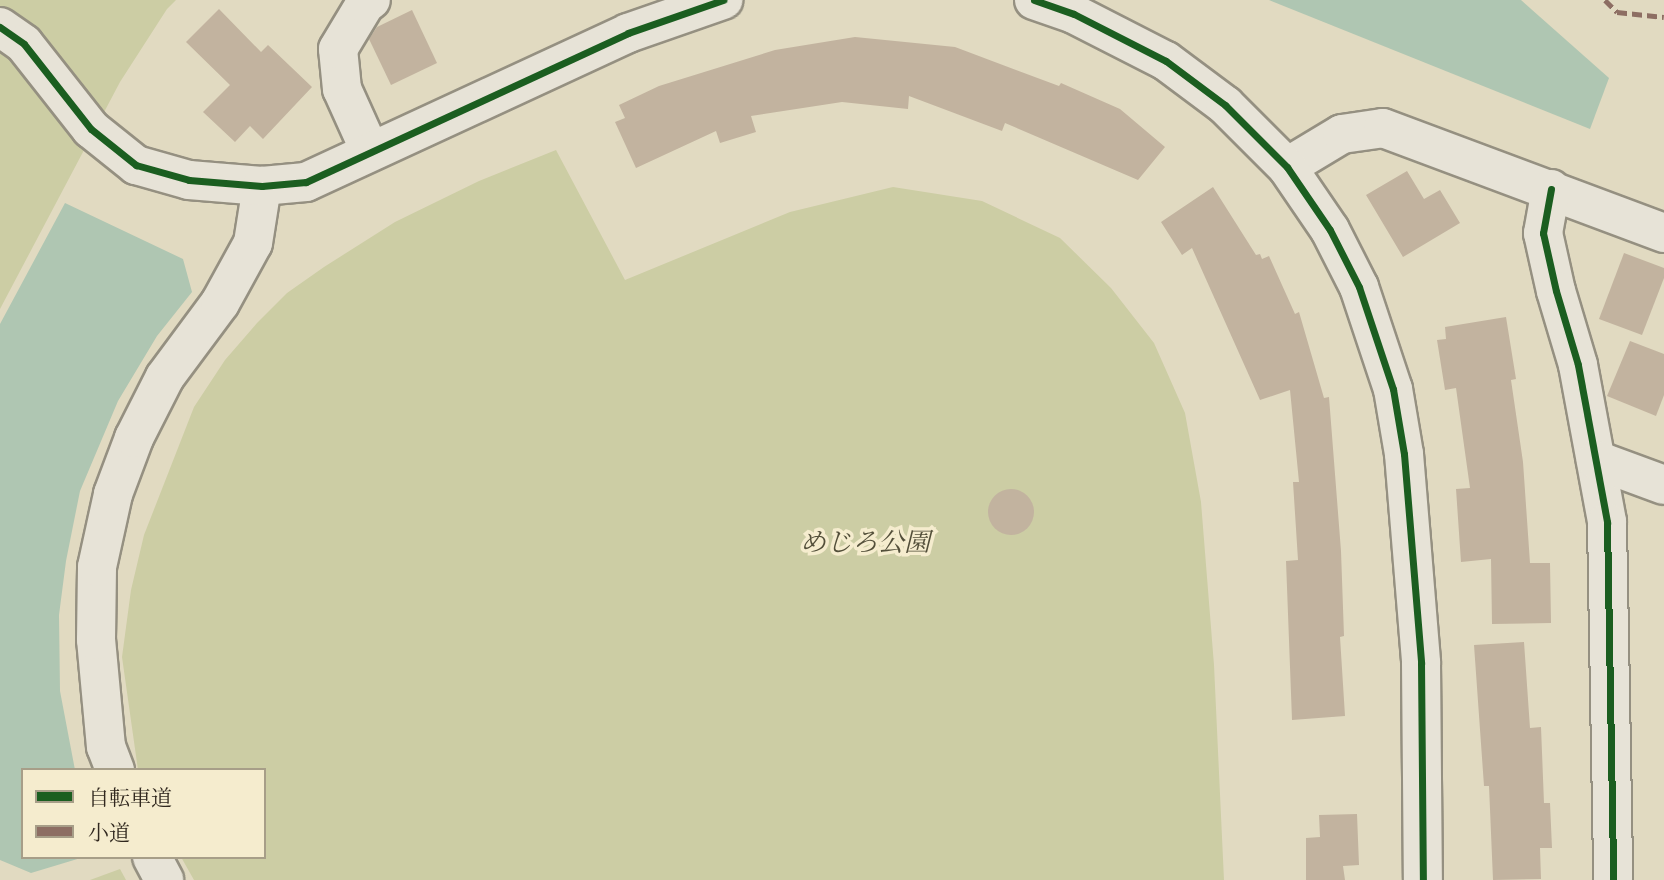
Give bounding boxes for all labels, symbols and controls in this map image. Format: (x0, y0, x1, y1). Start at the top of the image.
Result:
park label: めじろ公園 (800, 528, 930, 560)
legend (21, 768, 266, 859)
text: 自転車道 (88, 786, 172, 812)
text: 小道 (88, 821, 130, 847)

